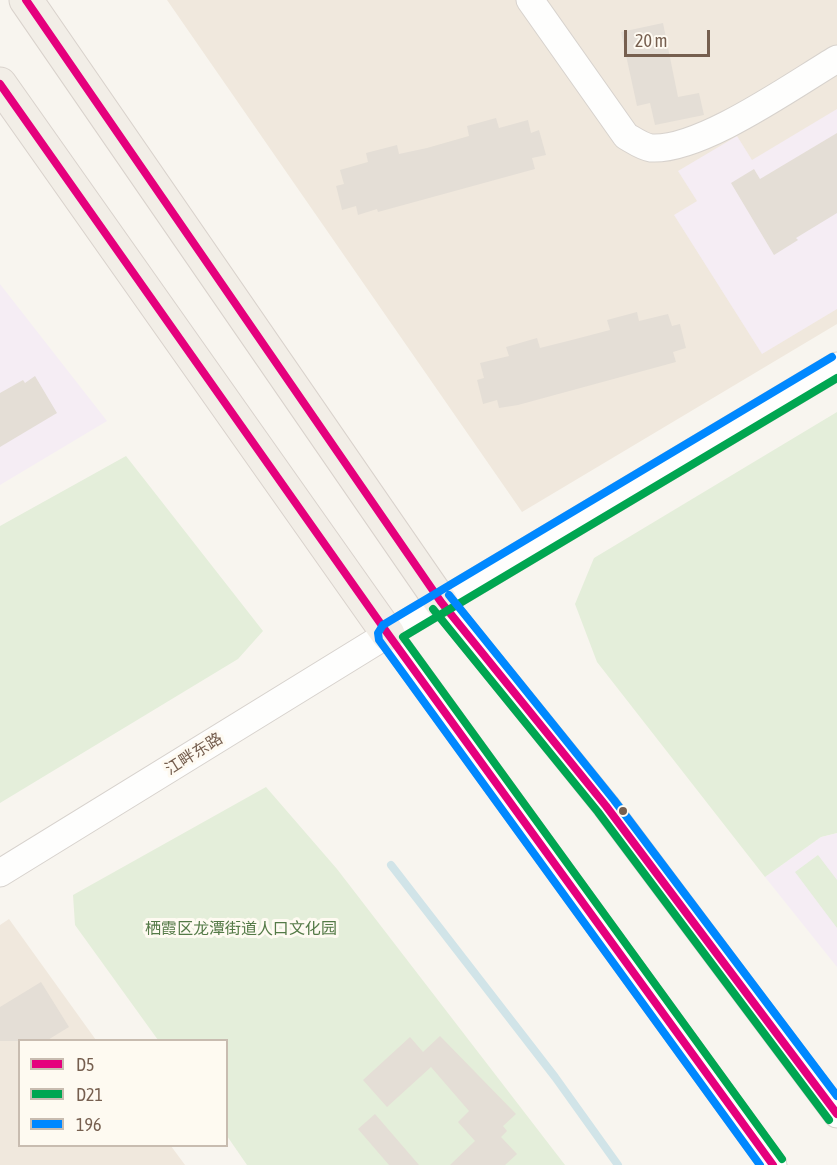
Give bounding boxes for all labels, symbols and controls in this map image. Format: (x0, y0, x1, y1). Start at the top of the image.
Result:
scale bar (627, 18, 712, 56)
text: 20 m (635, 30, 667, 51)
street label: 江畔东路 (162, 729, 226, 779)
unlabelled marker (617, 805, 629, 817)
park label: 栖霞区龙潭街道人口文化园 (145, 919, 337, 939)
legend (18, 1039, 228, 1147)
text: D5 (76, 1054, 95, 1075)
text: D21 (76, 1084, 103, 1105)
text: 196 (76, 1114, 101, 1135)

